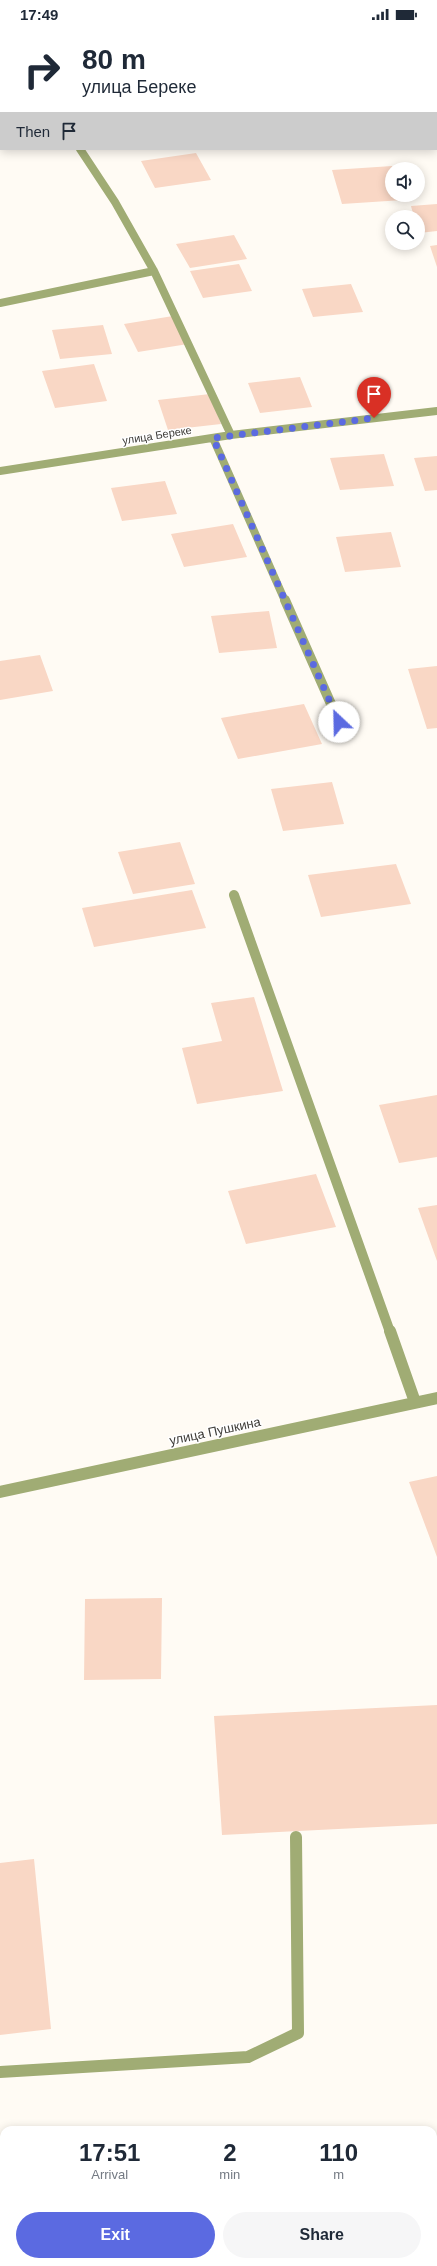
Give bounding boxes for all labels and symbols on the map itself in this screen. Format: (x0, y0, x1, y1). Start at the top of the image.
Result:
pin (357, 377, 391, 418)
street label: улица Береке (122, 424, 192, 446)
position arrow (318, 701, 360, 743)
street label: улица Пушкина (168, 1414, 263, 1448)

